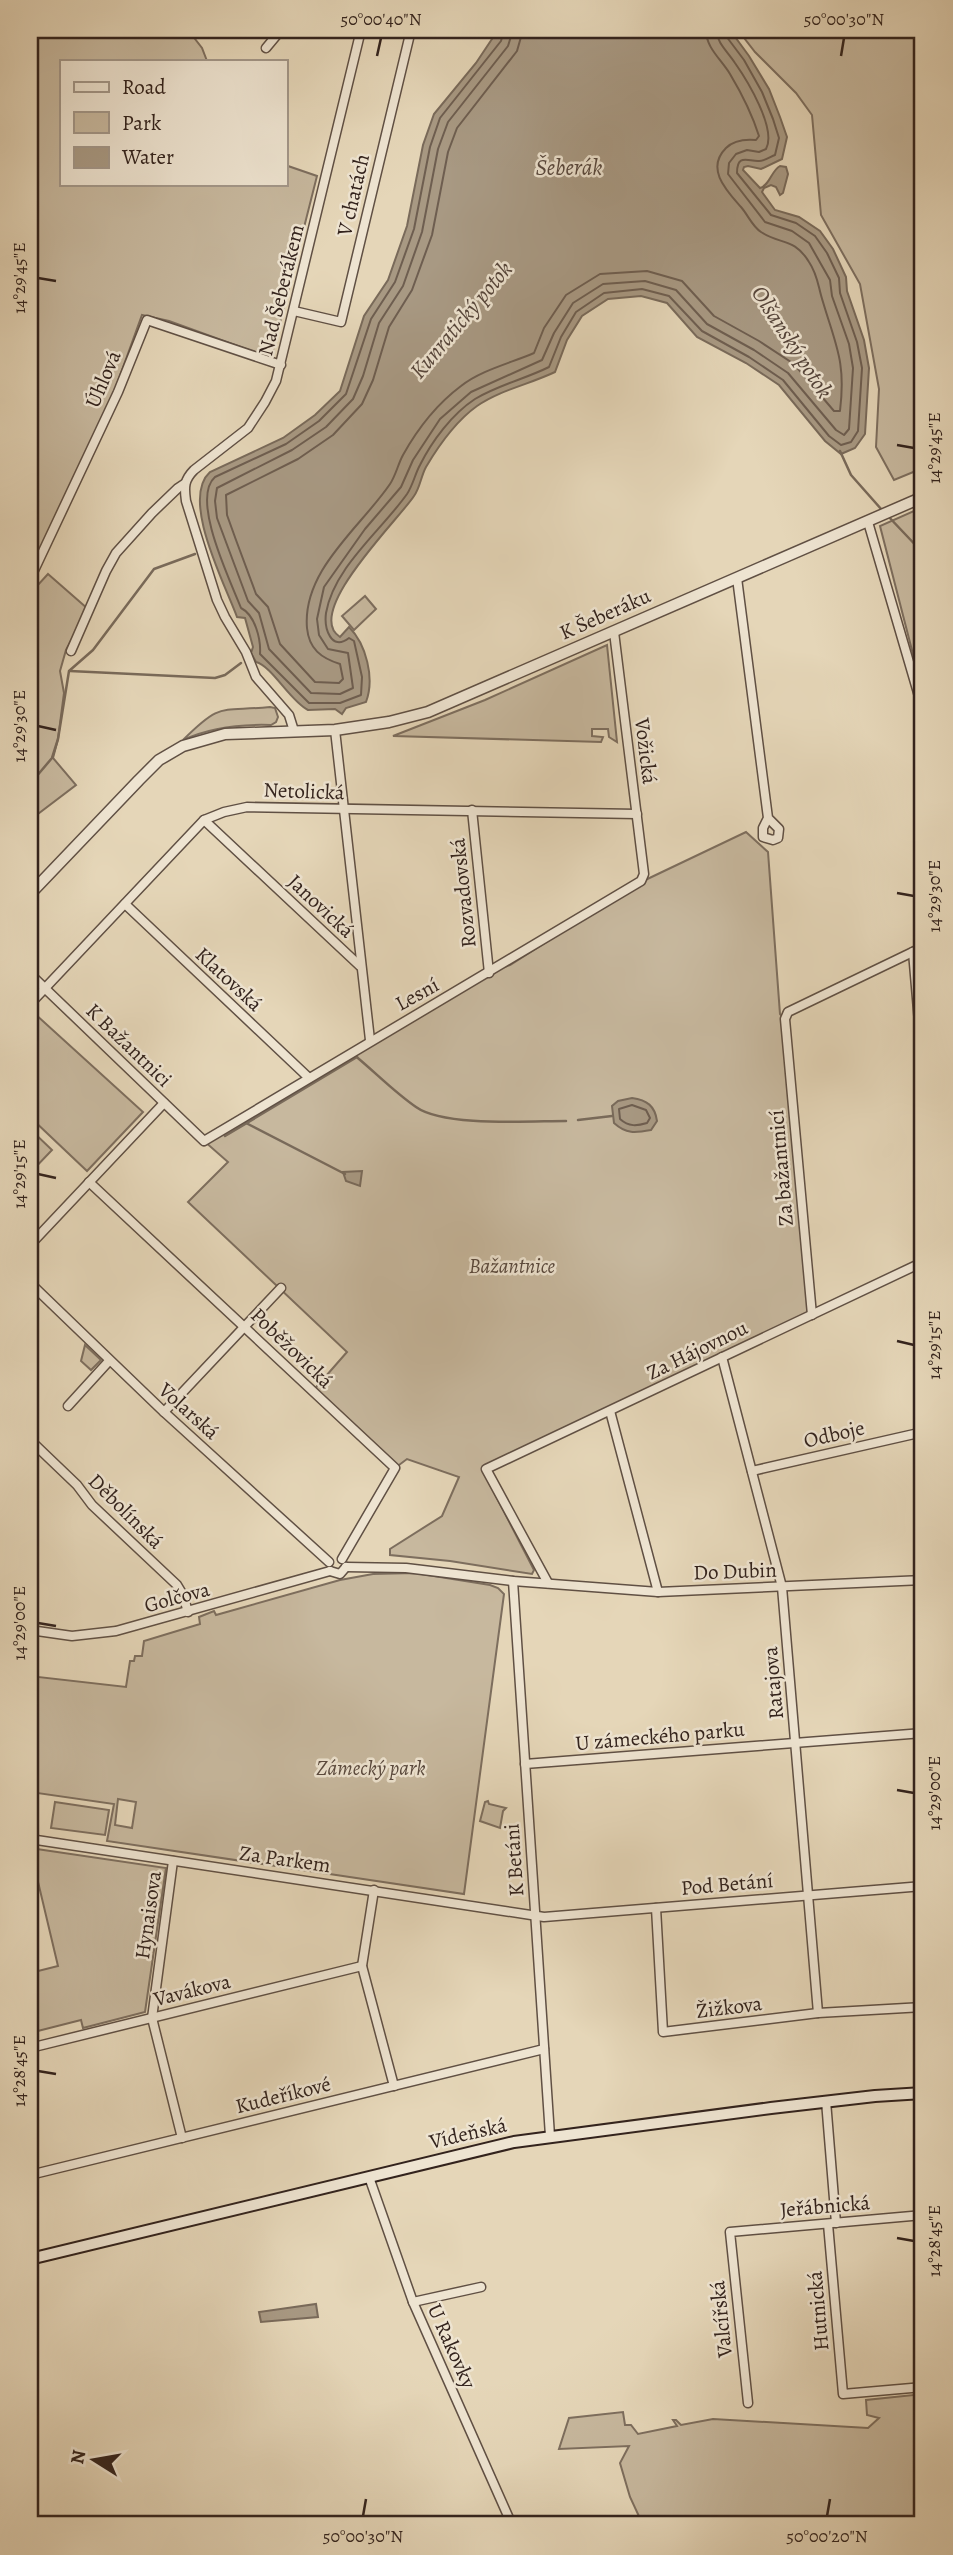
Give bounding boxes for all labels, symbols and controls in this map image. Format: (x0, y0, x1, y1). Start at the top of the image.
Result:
text: 50°00'40"N (340, 7, 422, 31)
text: 50°00'30"N (804, 7, 884, 31)
legend (60, 60, 287, 186)
text: Road (122, 73, 166, 101)
text: Park (122, 109, 162, 137)
text: Water (121, 143, 174, 171)
street label: V chatách (330, 151, 376, 240)
water label: Šeberák (536, 152, 603, 183)
street label: Nad Šeberákem (251, 221, 311, 359)
text: 14°29'45"E (7, 242, 31, 314)
water label: Kunratický potok (403, 254, 519, 386)
water label: Olšanský potok (744, 280, 840, 404)
street label: Úhlová (78, 346, 128, 412)
text: 14°29'45"E (922, 412, 946, 484)
street label: K Šeberáku (555, 581, 656, 647)
text: 14°29'30"E (7, 690, 31, 762)
street label: Vožická (628, 716, 664, 786)
street label: Netolická (263, 776, 345, 806)
street label: Rozvadovská (443, 837, 483, 949)
text: 14°29'30"E (922, 860, 946, 932)
street label: Janovická (282, 868, 361, 944)
street label: Klatovská (189, 941, 269, 1018)
street label: Lesní (390, 971, 444, 1017)
street label: K Bažantnici (80, 997, 178, 1093)
street label: Za bažantnicí (762, 1109, 800, 1227)
text: 14°29'15"E (7, 1139, 31, 1209)
park label: Bažantnice (469, 1252, 556, 1280)
street label: Poběžovická (245, 1301, 340, 1395)
text: 14°29'15"E (922, 1310, 946, 1380)
street label: Za Hájovnou (642, 1313, 753, 1387)
street label: Volarská (152, 1376, 226, 1446)
street label: Odboje (801, 1413, 867, 1455)
street label: Děbolínská (82, 1467, 170, 1555)
street label: Do Dubin (693, 1556, 777, 1586)
street label: Golčova (141, 1575, 213, 1619)
text: 14°29'00"E (7, 1586, 31, 1660)
street label: Ratajova (756, 1645, 790, 1721)
street label: U zámeckého parku (574, 1715, 746, 1757)
park label: Zámecký park (316, 1754, 426, 1782)
text: 14°29'00"E (922, 1756, 946, 1830)
street label: K Betáni (497, 1822, 531, 1898)
street label: Za Parkem (238, 1839, 332, 1879)
street label: Pod Betání (680, 1866, 774, 1902)
street label: Hynaisova (128, 1869, 168, 1961)
street label: Vavákova (150, 1967, 234, 2013)
street label: Žižkova (694, 1989, 764, 2025)
text: 14°28'45"E (7, 2035, 31, 2107)
street label: Kudeříkové (232, 2070, 334, 2120)
street label: Vídeňská (426, 2110, 510, 2156)
street label: Jeřábnická (779, 2188, 871, 2224)
text: 14°28'45"E (922, 2205, 946, 2277)
street label: Hutnická (801, 2270, 835, 2352)
street label: Valcířská (703, 2279, 739, 2360)
street label: U Rakovky (421, 2299, 483, 2393)
north arrow (60, 2426, 130, 2496)
text: N (64, 2448, 92, 2466)
text: 50°00'30"N (323, 2524, 403, 2548)
text: 50°00'20"N (786, 2524, 868, 2548)

